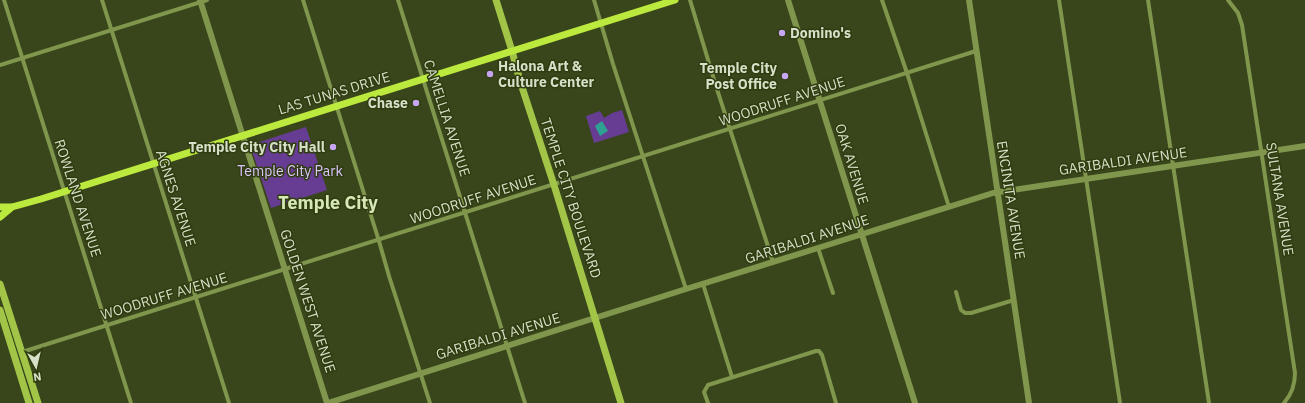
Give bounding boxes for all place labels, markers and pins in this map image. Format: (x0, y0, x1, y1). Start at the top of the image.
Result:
place label: Domino's (790, 24, 851, 42)
marker: Domino's (777, 28, 787, 38)
place label: Halona Art & Culture Center (498, 57, 595, 91)
place label: Temple City Post Office (699, 59, 778, 93)
marker: Halona Art & Culture Center (485, 69, 495, 79)
marker: Temple City Post Office (780, 71, 790, 81)
place label: Chase (368, 94, 408, 112)
marker: Chase (411, 98, 421, 108)
place label: Temple City City Hall (188, 138, 325, 156)
marker: Temple City City Hall (328, 142, 338, 152)

